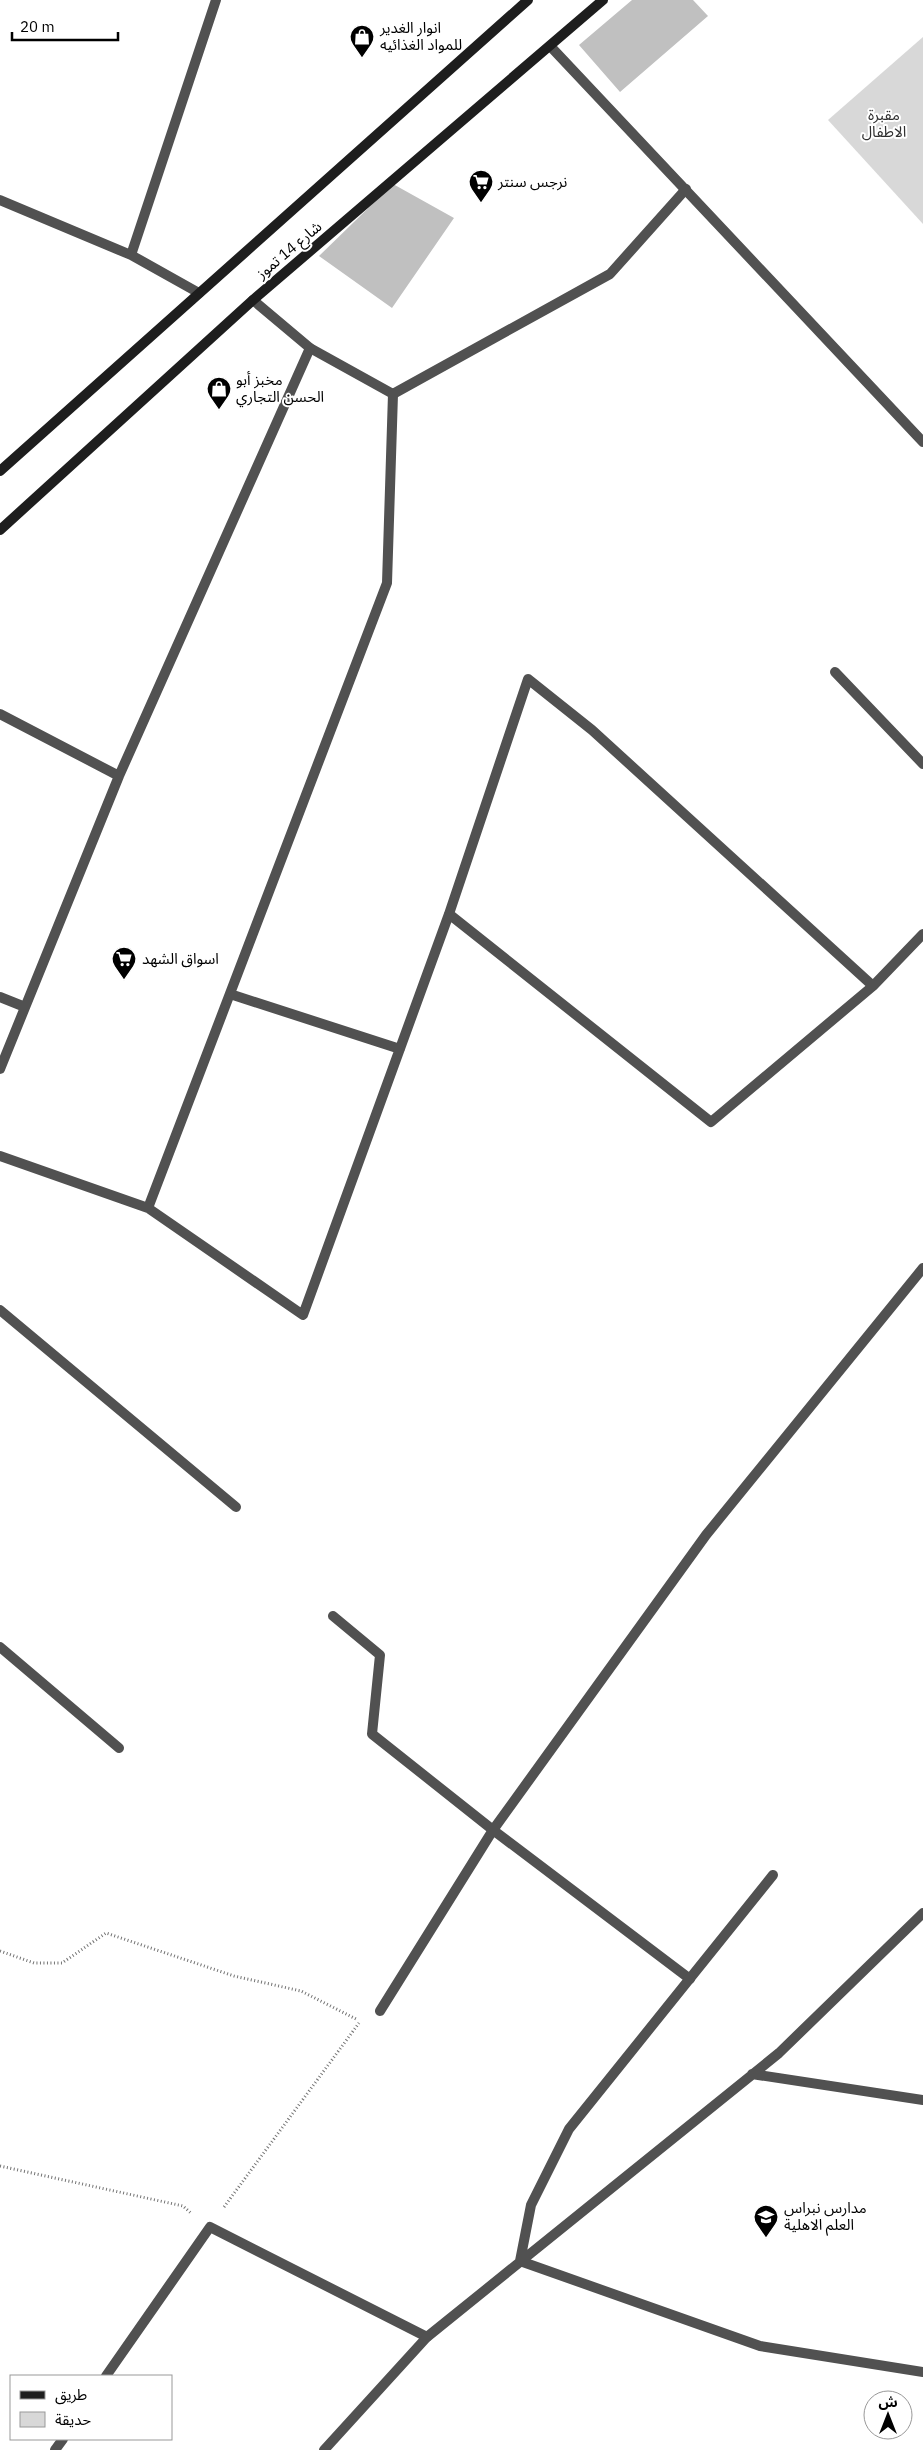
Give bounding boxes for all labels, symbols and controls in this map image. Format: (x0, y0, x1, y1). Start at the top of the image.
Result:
scale bar (12, 10, 119, 42)
text: 20 m (20, 17, 55, 36)
place label: انوار الغدير للمواد الغذائيه (379, 18, 462, 54)
shop icon: انوار الغدير للمواد الغذائيه (349, 24, 375, 58)
park label: مقبرة الاطفال (862, 105, 906, 141)
supermarket icon: نرجس سنتر (468, 169, 494, 203)
place label: نرجس سنتر (497, 172, 567, 191)
street label: شارع 14 تموز (251, 216, 328, 286)
place label: مخبز أبو الحسن التجاري (236, 370, 324, 408)
shop icon: مخبز أبو الحسن التجاري (206, 376, 232, 410)
supermarket icon: اسواق الشهد (111, 946, 137, 980)
place label: اسواق الشهد (142, 949, 219, 968)
place label: مدارس نبراس العلم الاهلية (784, 2198, 867, 2236)
school or university icon: مدارس نبراس العلم الاهلية (753, 2204, 779, 2238)
legend (10, 2375, 172, 2440)
text: طريق (55, 2385, 87, 2405)
north arrow (863, 2390, 913, 2440)
text: ش (878, 2393, 898, 2411)
text: حديقة (55, 2410, 91, 2429)

